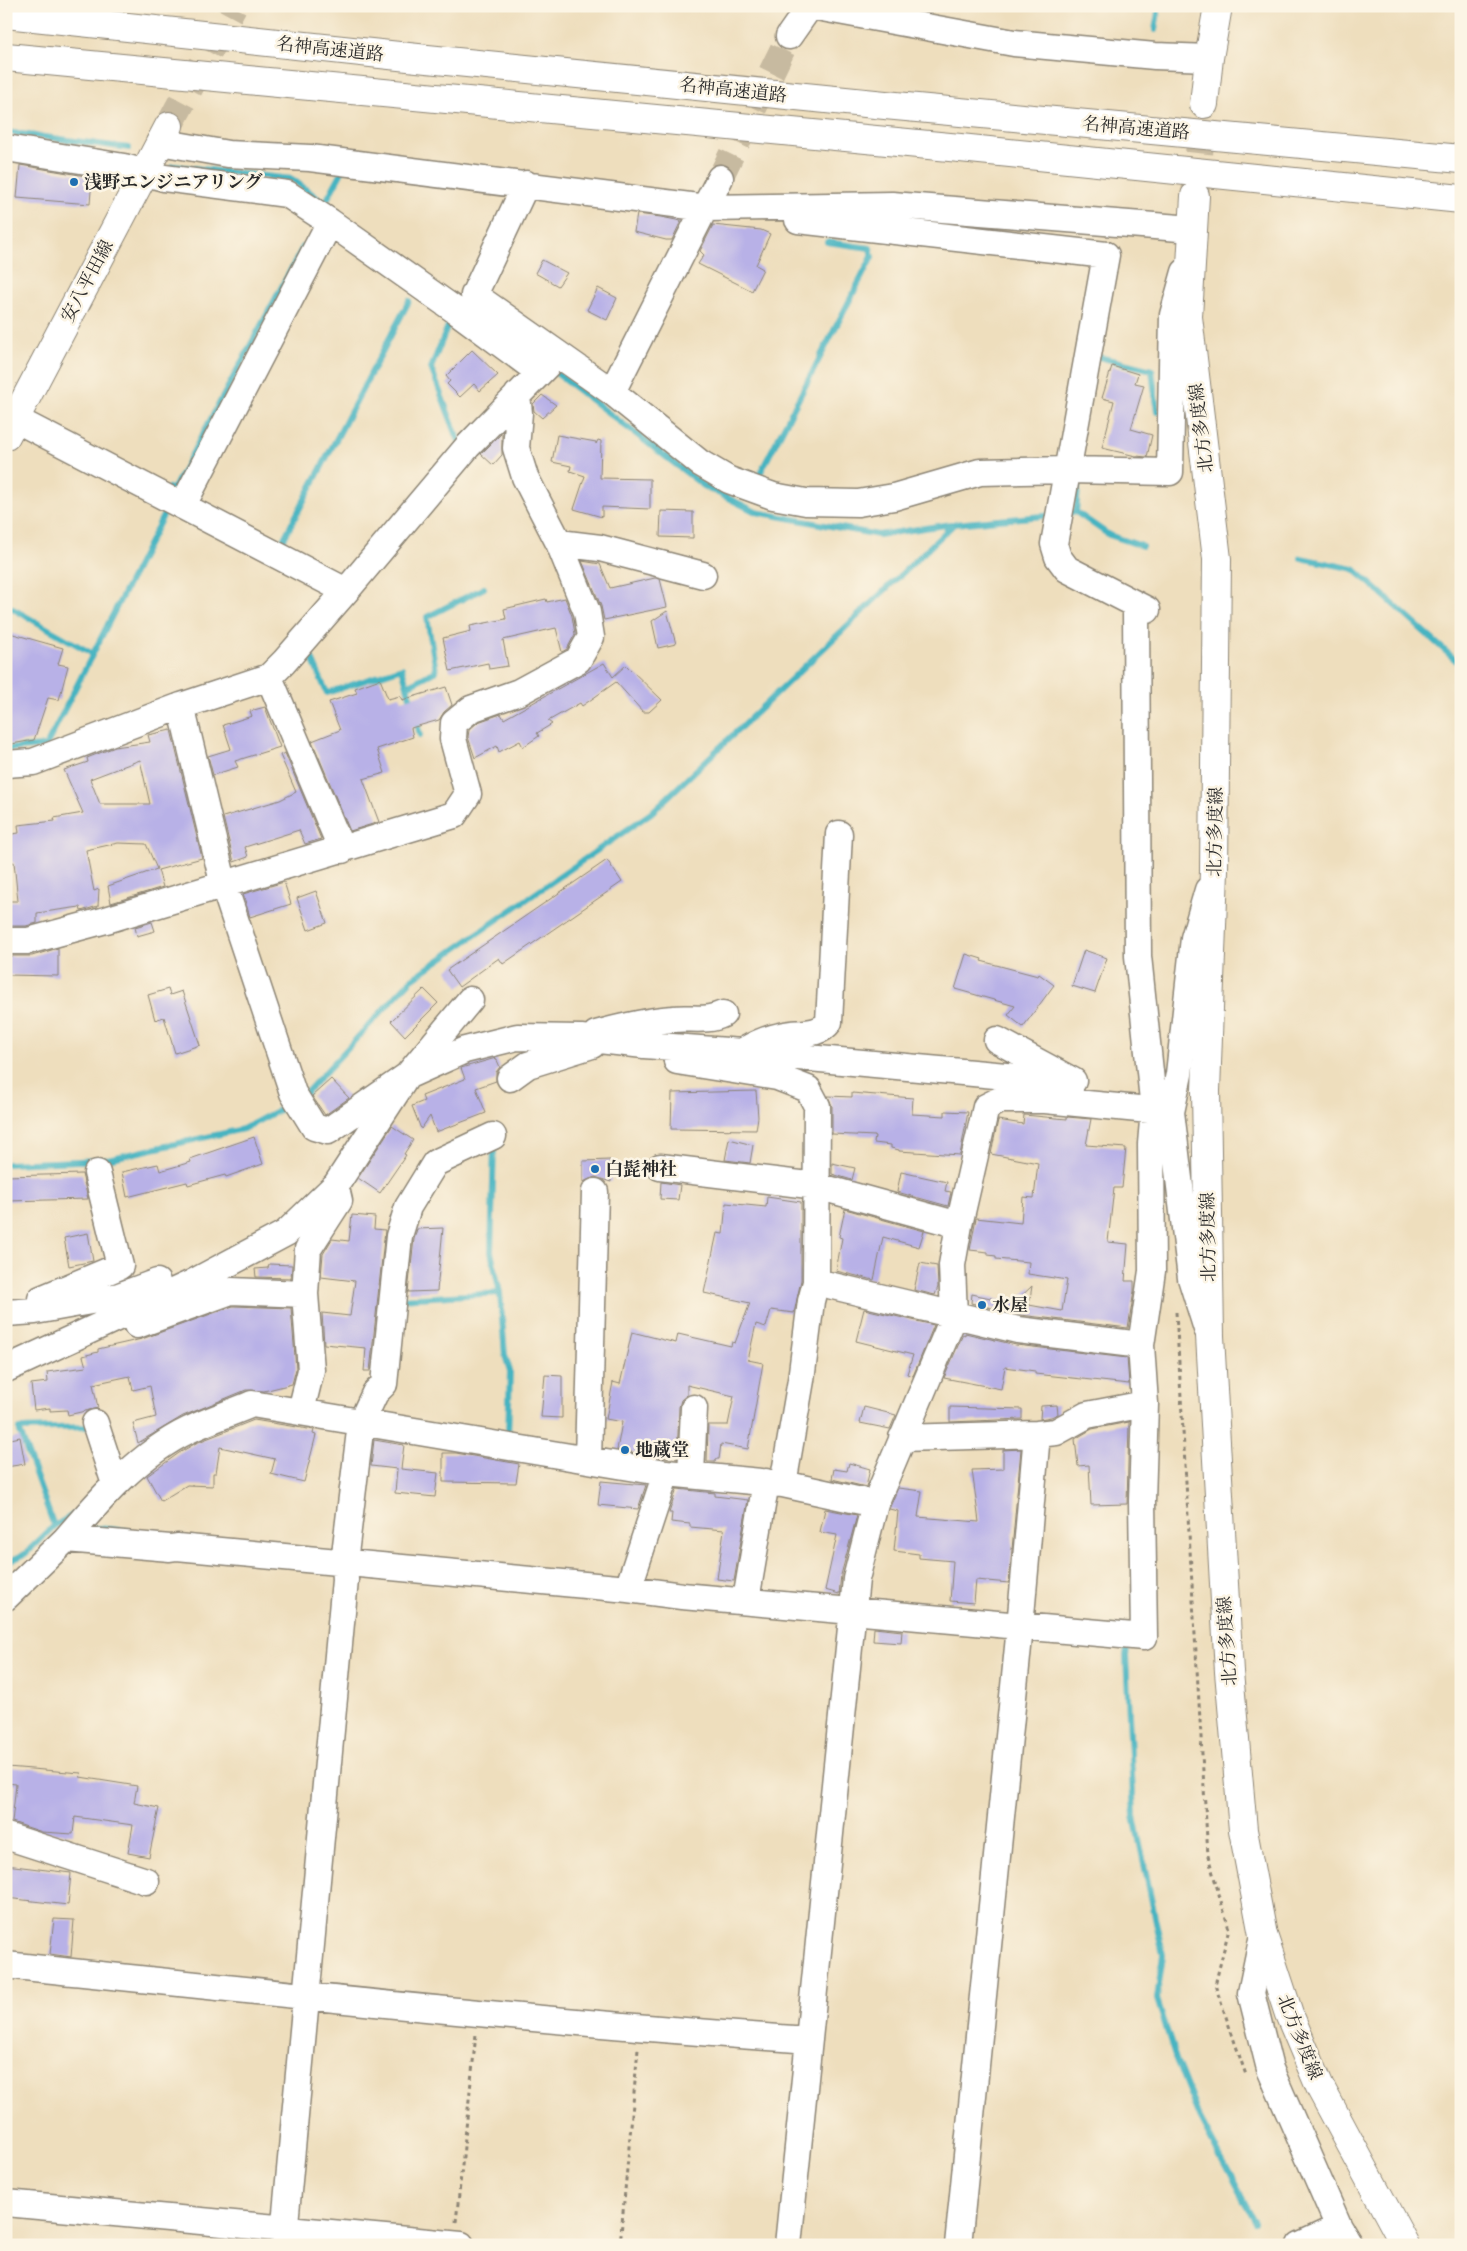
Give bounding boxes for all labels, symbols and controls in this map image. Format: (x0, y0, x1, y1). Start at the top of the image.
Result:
street label: 名神高速道路 (275, 33, 385, 65)
street label: 名神高速道路 (678, 74, 788, 106)
street label: 名神高速道路 (1081, 113, 1191, 143)
place label: 浅野エンジニアリング (84, 172, 262, 192)
marker: 浅野エンジニアリング (68, 176, 80, 188)
street label: 安八平田線 (57, 237, 117, 325)
street label: 北方多度線 (1186, 382, 1216, 474)
street label: 北方多度線 (1204, 787, 1226, 877)
place label: 白髭神社 (605, 1159, 677, 1179)
marker: 白髭神社 (589, 1163, 601, 1175)
street label: 北方多度線 (1197, 1192, 1219, 1282)
place label: 水屋 (992, 1295, 1028, 1315)
marker: 水屋 (976, 1299, 988, 1311)
place label: 地蔵堂 (635, 1440, 689, 1460)
marker: 地蔵堂 (619, 1444, 631, 1456)
street label: 北方多度線 (1214, 1595, 1240, 1687)
street label: 北方多度線 (1274, 1992, 1326, 2082)

